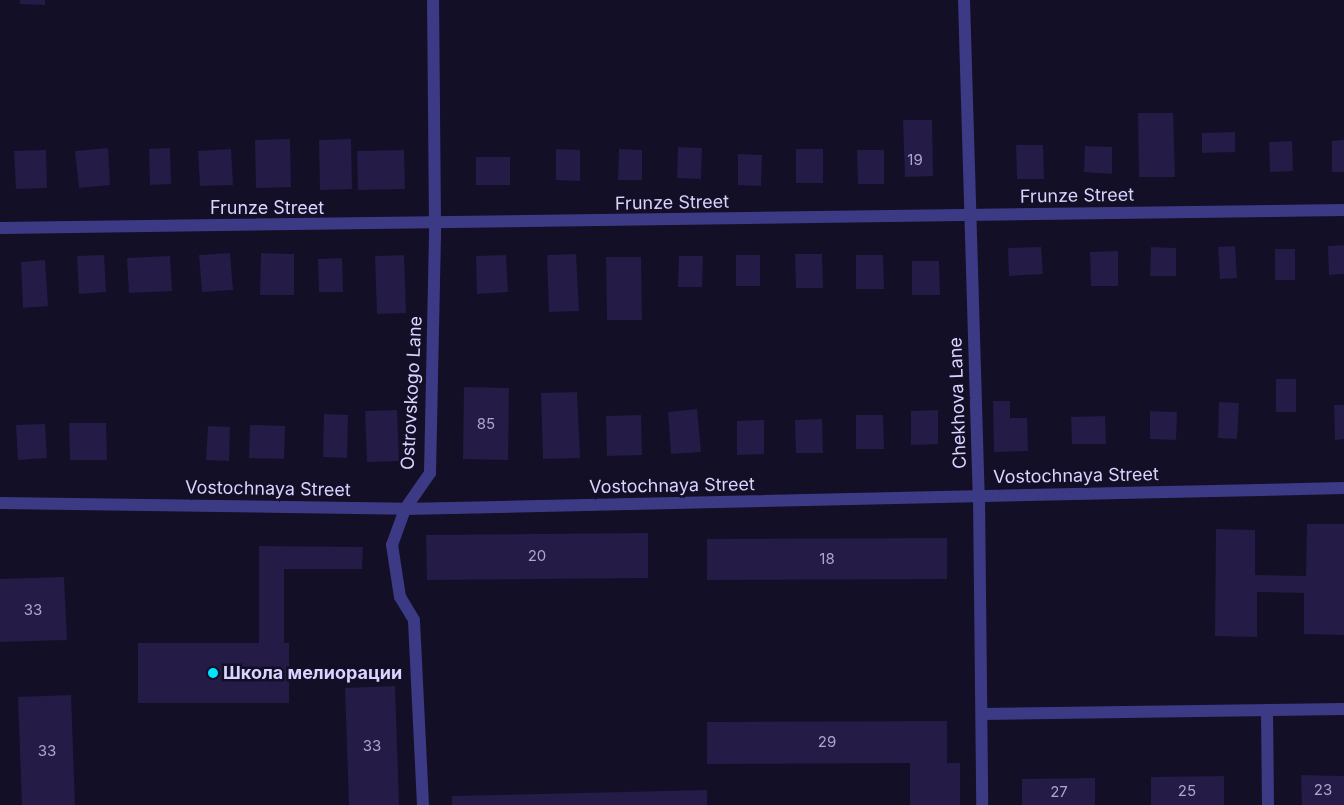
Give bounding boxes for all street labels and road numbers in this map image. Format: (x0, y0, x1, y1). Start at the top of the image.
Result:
street label: Frunze Street (1020, 184, 1134, 208)
street label: Frunze Street (615, 191, 729, 215)
street label: Frunze Street (210, 197, 324, 219)
street label: Ostrovskogo Lane (397, 315, 427, 471)
street label: Chekhova Lane (945, 337, 971, 469)
street label: Vostochnaya Street (993, 464, 1159, 488)
street label: Vostochnaya Street (589, 474, 755, 498)
street label: Vostochnaya Street (185, 477, 351, 501)

